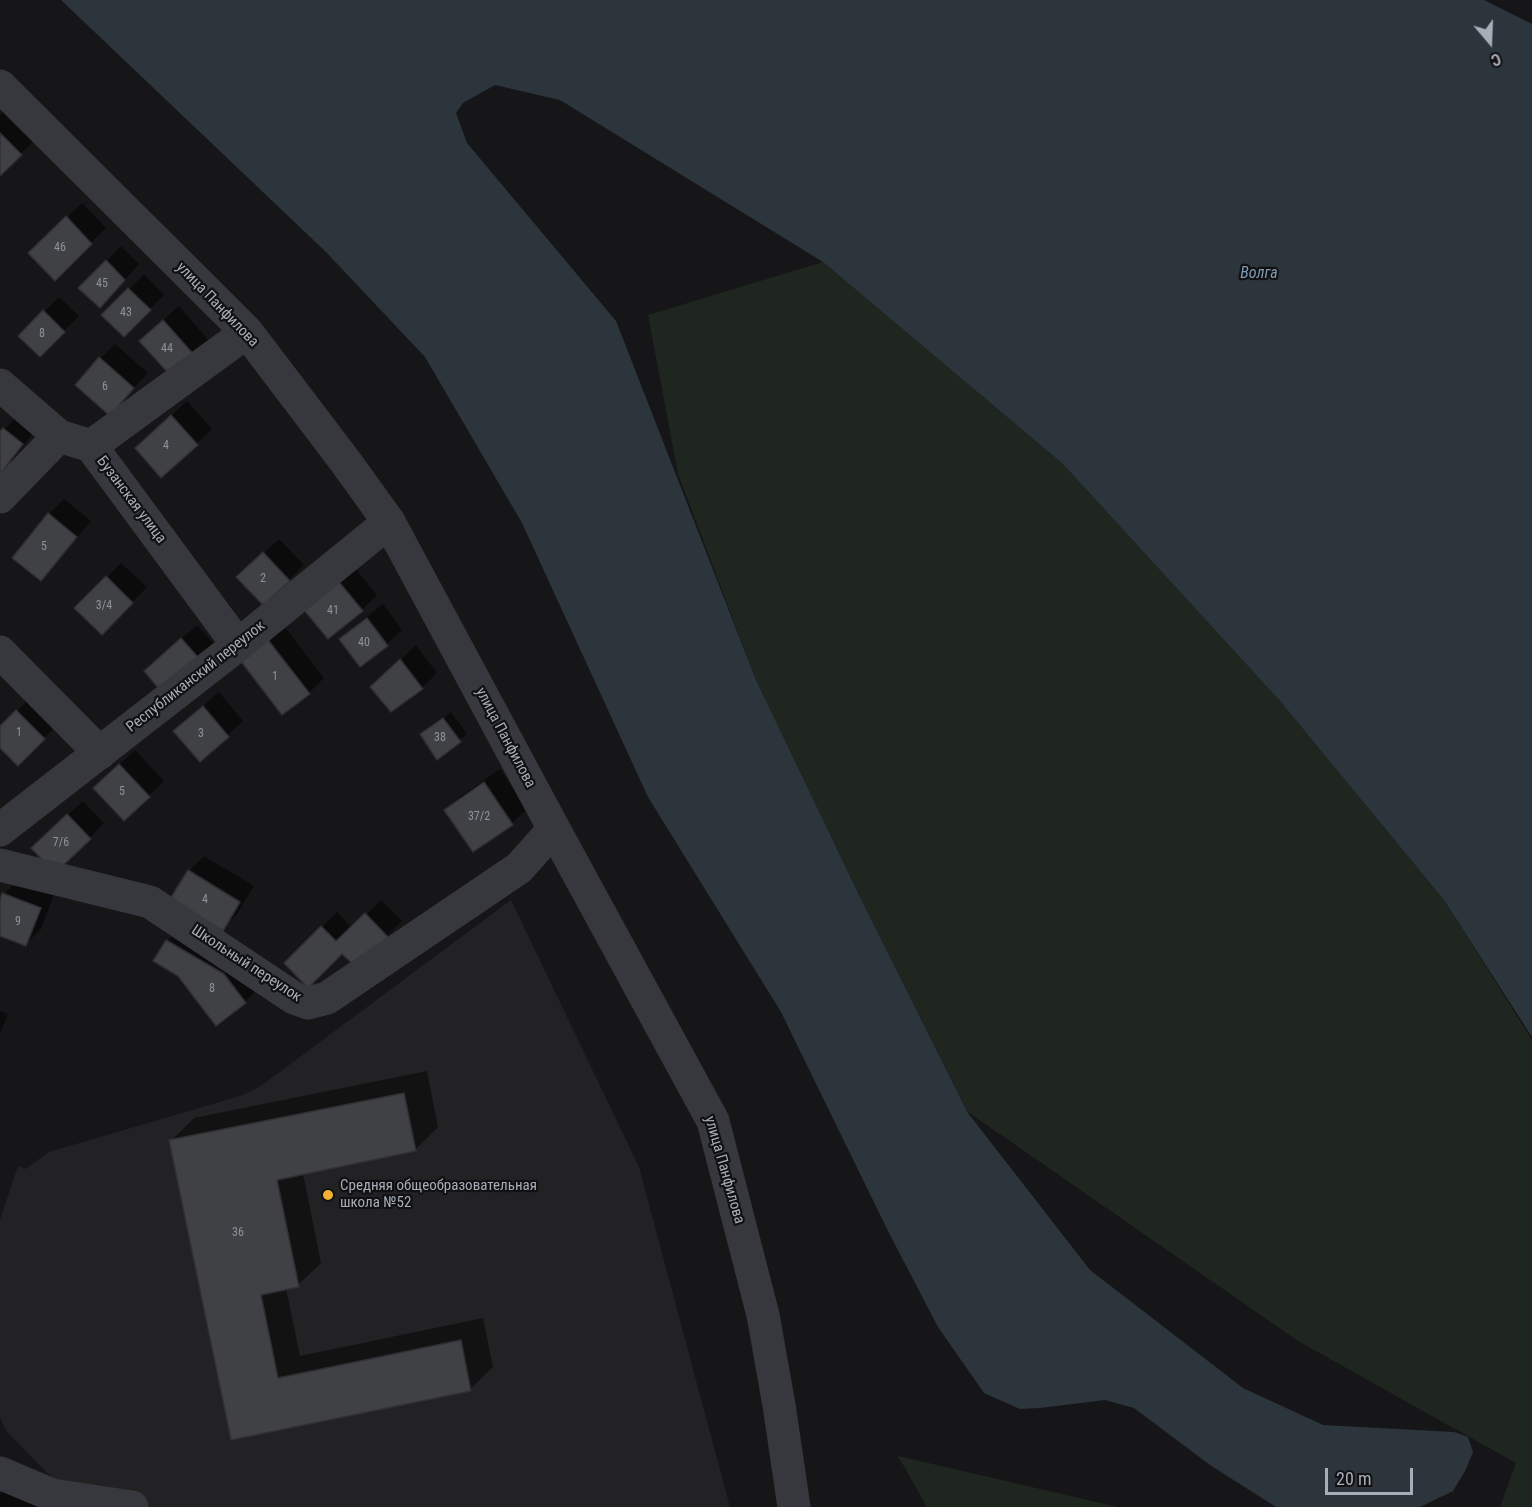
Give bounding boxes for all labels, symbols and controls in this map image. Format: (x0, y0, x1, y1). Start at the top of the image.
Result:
north arrow (1460, 12, 1520, 72)
text: С (1489, 49, 1503, 70)
house number: 46 (54, 241, 66, 255)
street label: улица Панфилова (172, 259, 262, 351)
water label: Волга (1240, 264, 1278, 284)
house number: 45 (96, 277, 108, 291)
house number: 43 (120, 306, 132, 320)
house number: 8 (39, 327, 45, 341)
house number: 44 (161, 342, 173, 356)
house number: 6 (102, 380, 108, 394)
house number: 4 (163, 439, 169, 453)
street label: Бузанская улица (92, 453, 170, 547)
house number: 5 (41, 540, 47, 554)
house number: 2 (260, 572, 266, 586)
house number: 3/4 (96, 599, 112, 613)
house number: 41 (327, 604, 339, 618)
street label: Республиканский переулок (123, 617, 269, 737)
house number: 40 (358, 636, 370, 650)
house number: 1 (272, 670, 278, 684)
street label: улица Панфилова (471, 685, 539, 791)
house number: 1 (16, 726, 22, 740)
house number: 3 (198, 727, 204, 741)
house number: 38 (434, 731, 446, 745)
house number: 5 (119, 785, 125, 799)
house number: 37/2 (468, 810, 490, 824)
house number: 7/6 (53, 836, 69, 850)
house number: 4 (202, 893, 208, 907)
house number: 9 (15, 915, 21, 929)
street label: Школьный переулок (188, 922, 304, 1006)
house number: 8 (209, 982, 215, 996)
street label: улица Панфилова (700, 1114, 748, 1226)
place label: Средняя общеобразовательная школа №52 (340, 1177, 537, 1212)
marker: Средняя общеобразовательная школа №52 (321, 1188, 335, 1202)
house number: 36 (232, 1226, 244, 1240)
scale bar (1328, 1456, 1416, 1494)
text: 20 m (1336, 1468, 1371, 1489)

